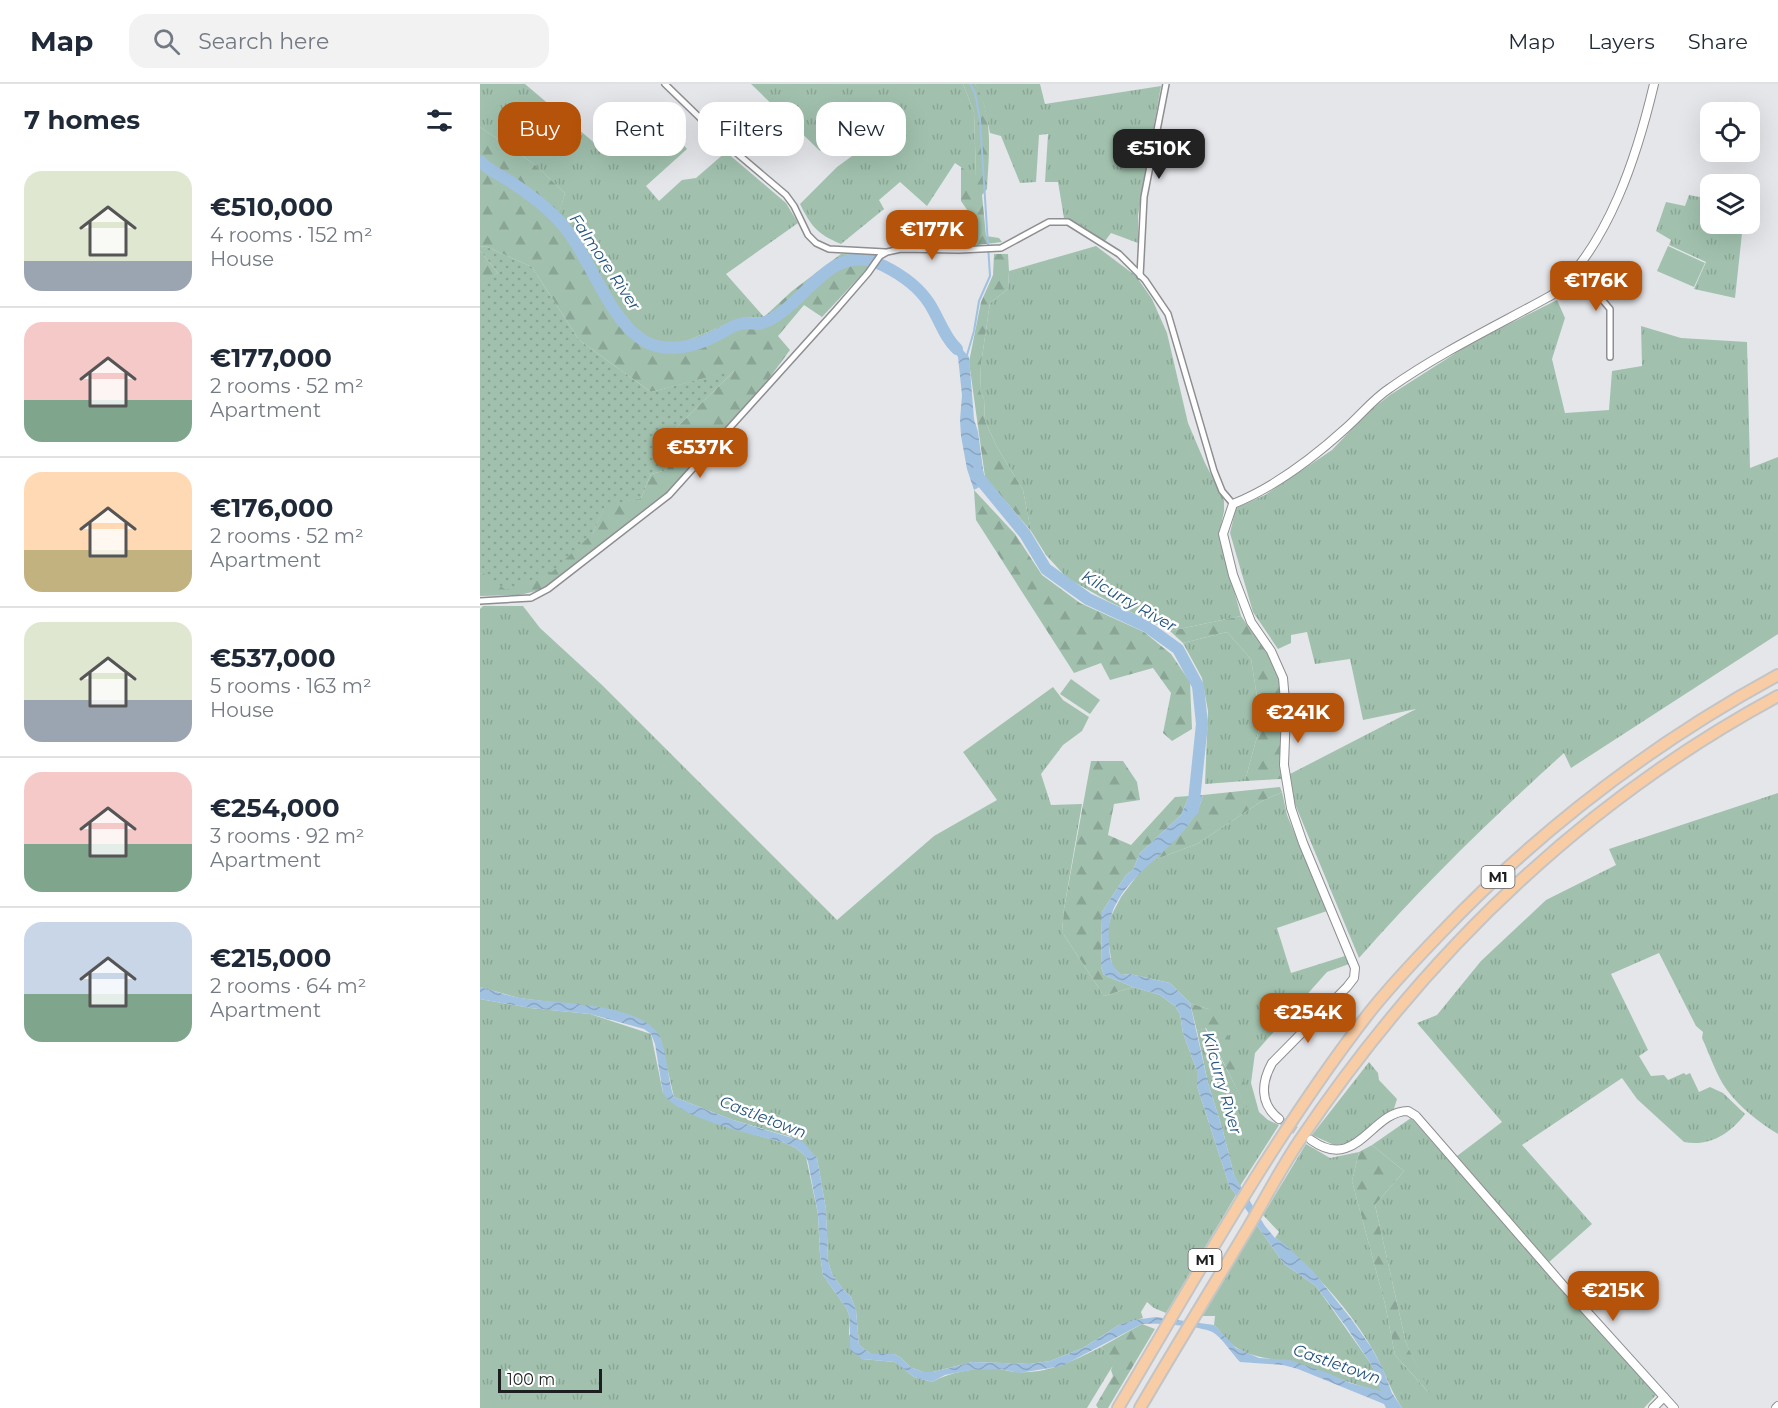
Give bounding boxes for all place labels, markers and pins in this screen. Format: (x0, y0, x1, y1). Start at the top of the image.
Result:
pin: €510K (1117, 129, 1201, 180)
pin: €177K (890, 210, 974, 261)
pin: €176K (1554, 261, 1638, 312)
pin: €537K (658, 428, 742, 479)
pin: €241K (1256, 693, 1340, 744)
pin: €254K (1266, 993, 1350, 1044)
pin: €215K (1571, 1271, 1655, 1322)

